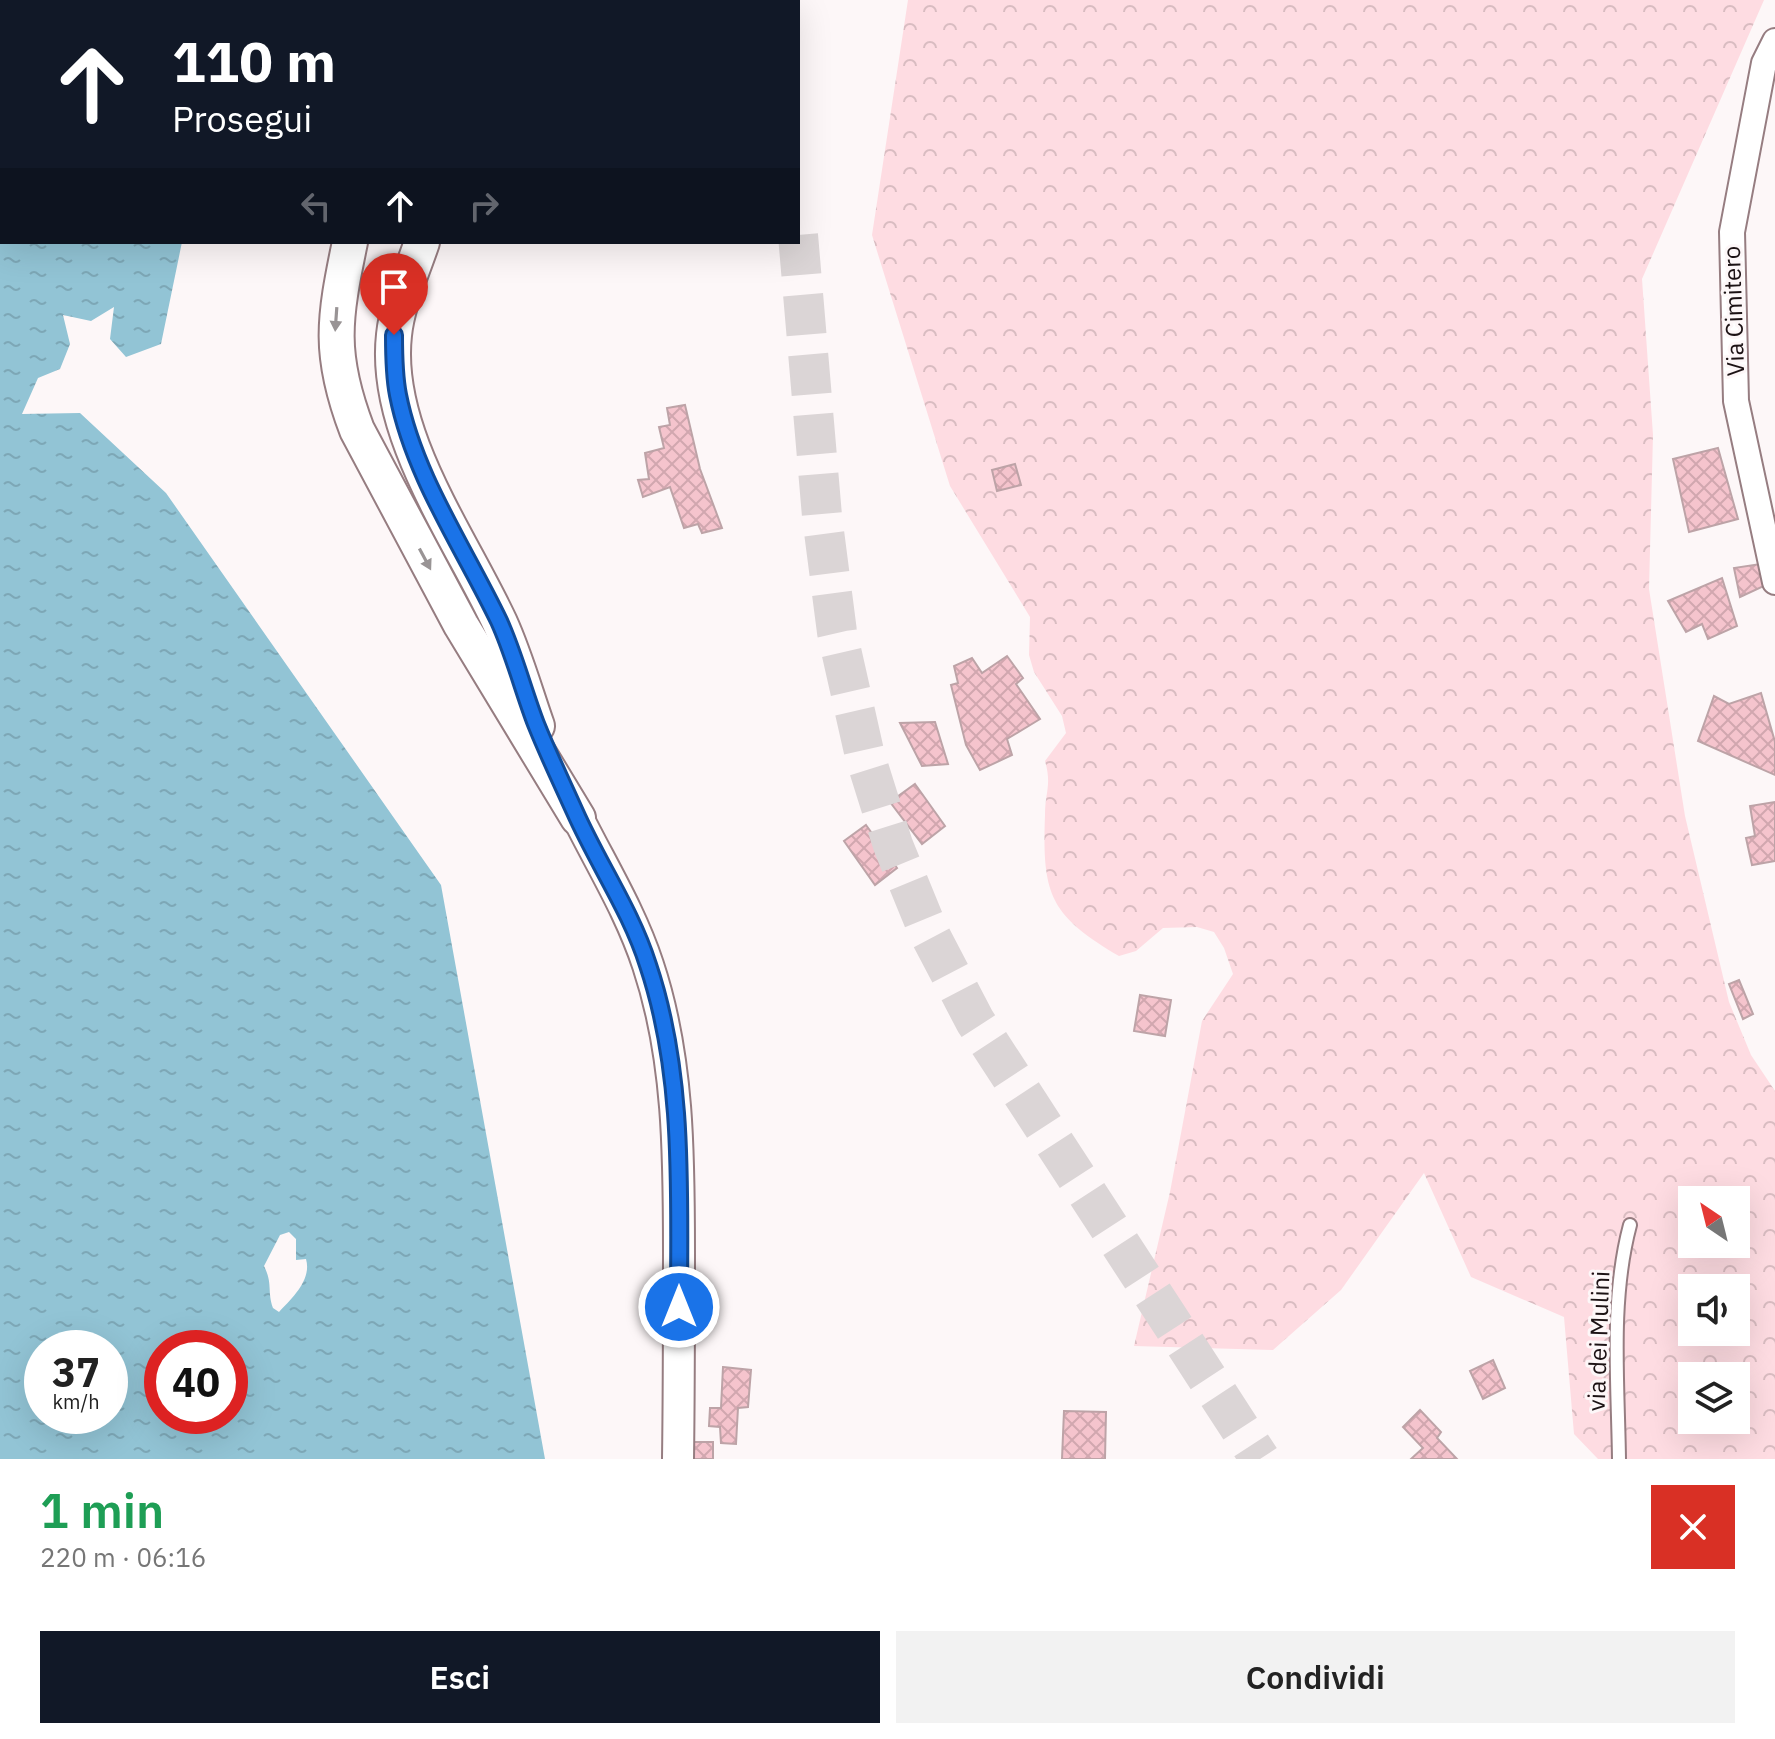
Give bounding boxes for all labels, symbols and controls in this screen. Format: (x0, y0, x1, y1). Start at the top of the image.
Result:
text: 110 m (172, 25, 336, 97)
icon: ahead (40, 32, 144, 136)
text: Prosegui (172, 95, 312, 142)
icon: left (294, 184, 338, 228)
icon: ahead (378, 184, 422, 228)
icon: right (462, 184, 506, 228)
street label: Via Cimitero (1715, 245, 1751, 377)
pin (360, 253, 428, 335)
icon: arrive (372, 265, 416, 309)
one-way arrow (329, 307, 342, 332)
one-way arrow (418, 547, 432, 570)
north arrow (1678, 1186, 1750, 1258)
map controls (1678, 1186, 1750, 1434)
position arrow (637, 1265, 721, 1349)
street label: via dei Mulini (1580, 1270, 1616, 1412)
button: sound (1678, 1274, 1750, 1346)
speed limit sign: 40 (144, 1330, 248, 1434)
text: 37 (52, 1346, 100, 1398)
button: layers (1678, 1362, 1750, 1434)
text: km/h (52, 1388, 100, 1415)
text: 1 min (40, 1479, 164, 1541)
button: close (1651, 1485, 1735, 1569)
text: 220 m · 06:16 (40, 1540, 206, 1574)
button: Esci (40, 1631, 880, 1723)
button: Condividi (896, 1631, 1735, 1723)

